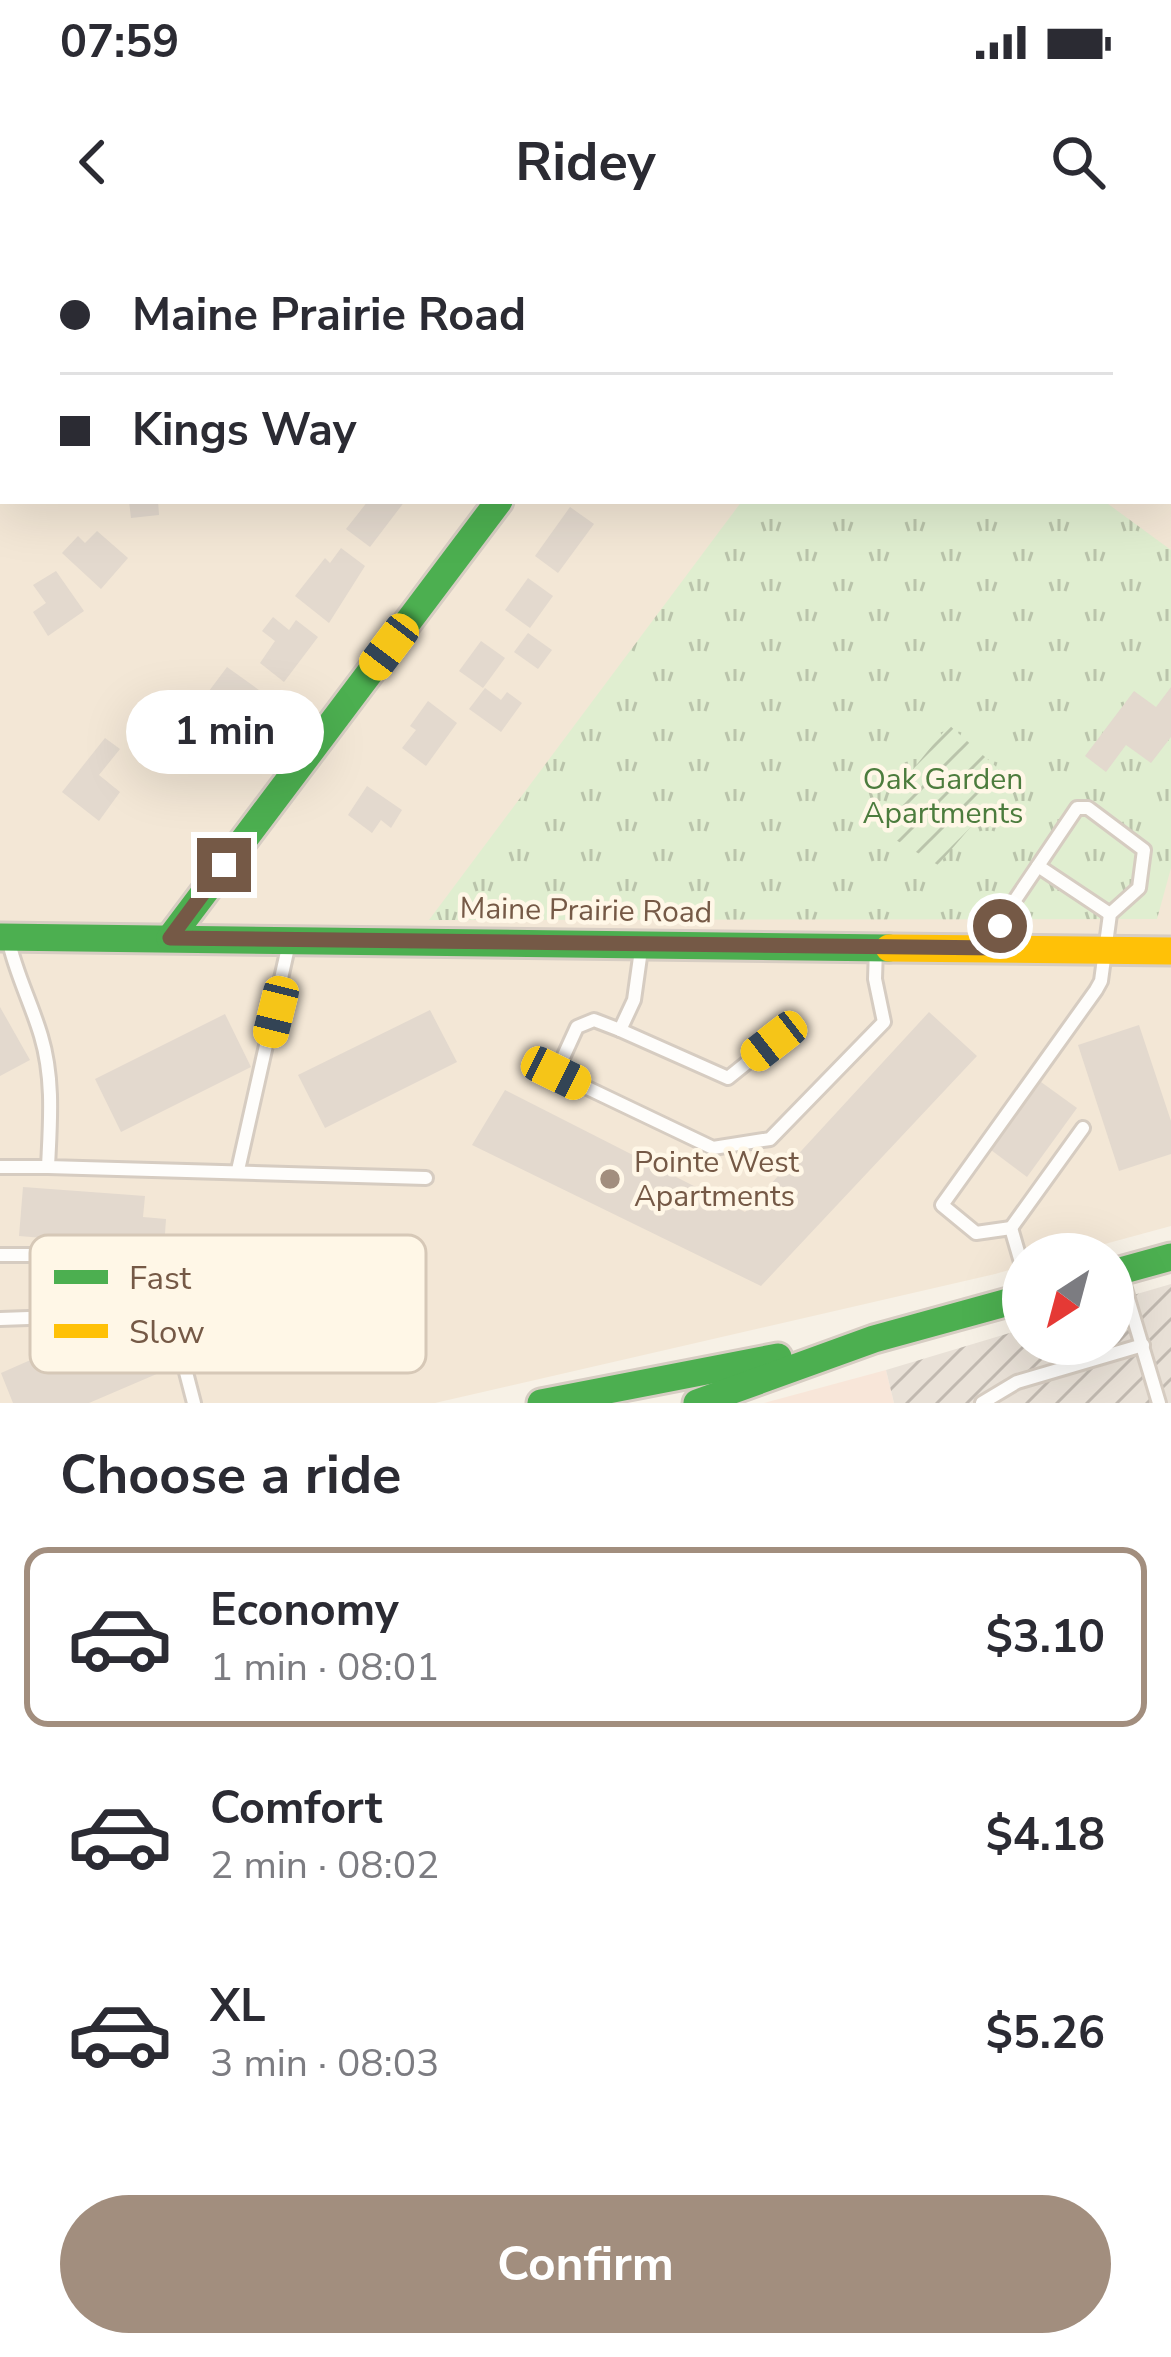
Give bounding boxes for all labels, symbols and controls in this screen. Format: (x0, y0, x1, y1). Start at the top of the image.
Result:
text: 07:59 (60, 12, 179, 73)
text: Ridey (515, 125, 656, 199)
icon: back (60, 129, 126, 195)
icon: search (1045, 129, 1111, 195)
text: Maine Prairie Road (132, 285, 526, 346)
text: Kings Way (132, 400, 356, 461)
car (353, 607, 425, 687)
callout: 1 min (125, 691, 323, 775)
text: 1 min (175, 705, 275, 758)
park label: Oak Garden Apartments (863, 759, 1023, 834)
route end (197, 838, 251, 892)
street label: Maine Prairie Road (459, 888, 713, 933)
route start (973, 899, 1027, 953)
car (250, 973, 302, 1051)
car (735, 1005, 813, 1077)
car (516, 1041, 596, 1105)
place label: Pointe West Apartments (634, 1142, 800, 1217)
marker: Pointe West Apartments (597, 1166, 623, 1192)
north arrow (1002, 1233, 1134, 1365)
map controls (1002, 1233, 1134, 1365)
legend (30, 1235, 426, 1373)
text: Fast (129, 1256, 192, 1301)
text: Slow (129, 1310, 205, 1355)
text: Choose a ride (60, 1438, 401, 1512)
text: Economy (210, 1580, 399, 1641)
icon: car (66, 1583, 174, 1691)
text: $3.10 (986, 1607, 1105, 1668)
text: 1 min · 08:01 (210, 1641, 439, 1694)
text: Comfort (210, 1778, 382, 1839)
icon: car (66, 1781, 174, 1889)
text: $4.18 (986, 1805, 1105, 1866)
text: 2 min · 08:02 (210, 1839, 439, 1892)
text: XL (210, 1976, 266, 2037)
icon: car (66, 1979, 174, 2087)
text: $5.26 (986, 2003, 1105, 2064)
text: 3 min · 08:03 (210, 2037, 439, 2090)
button: Confirm (60, 2195, 1111, 2333)

